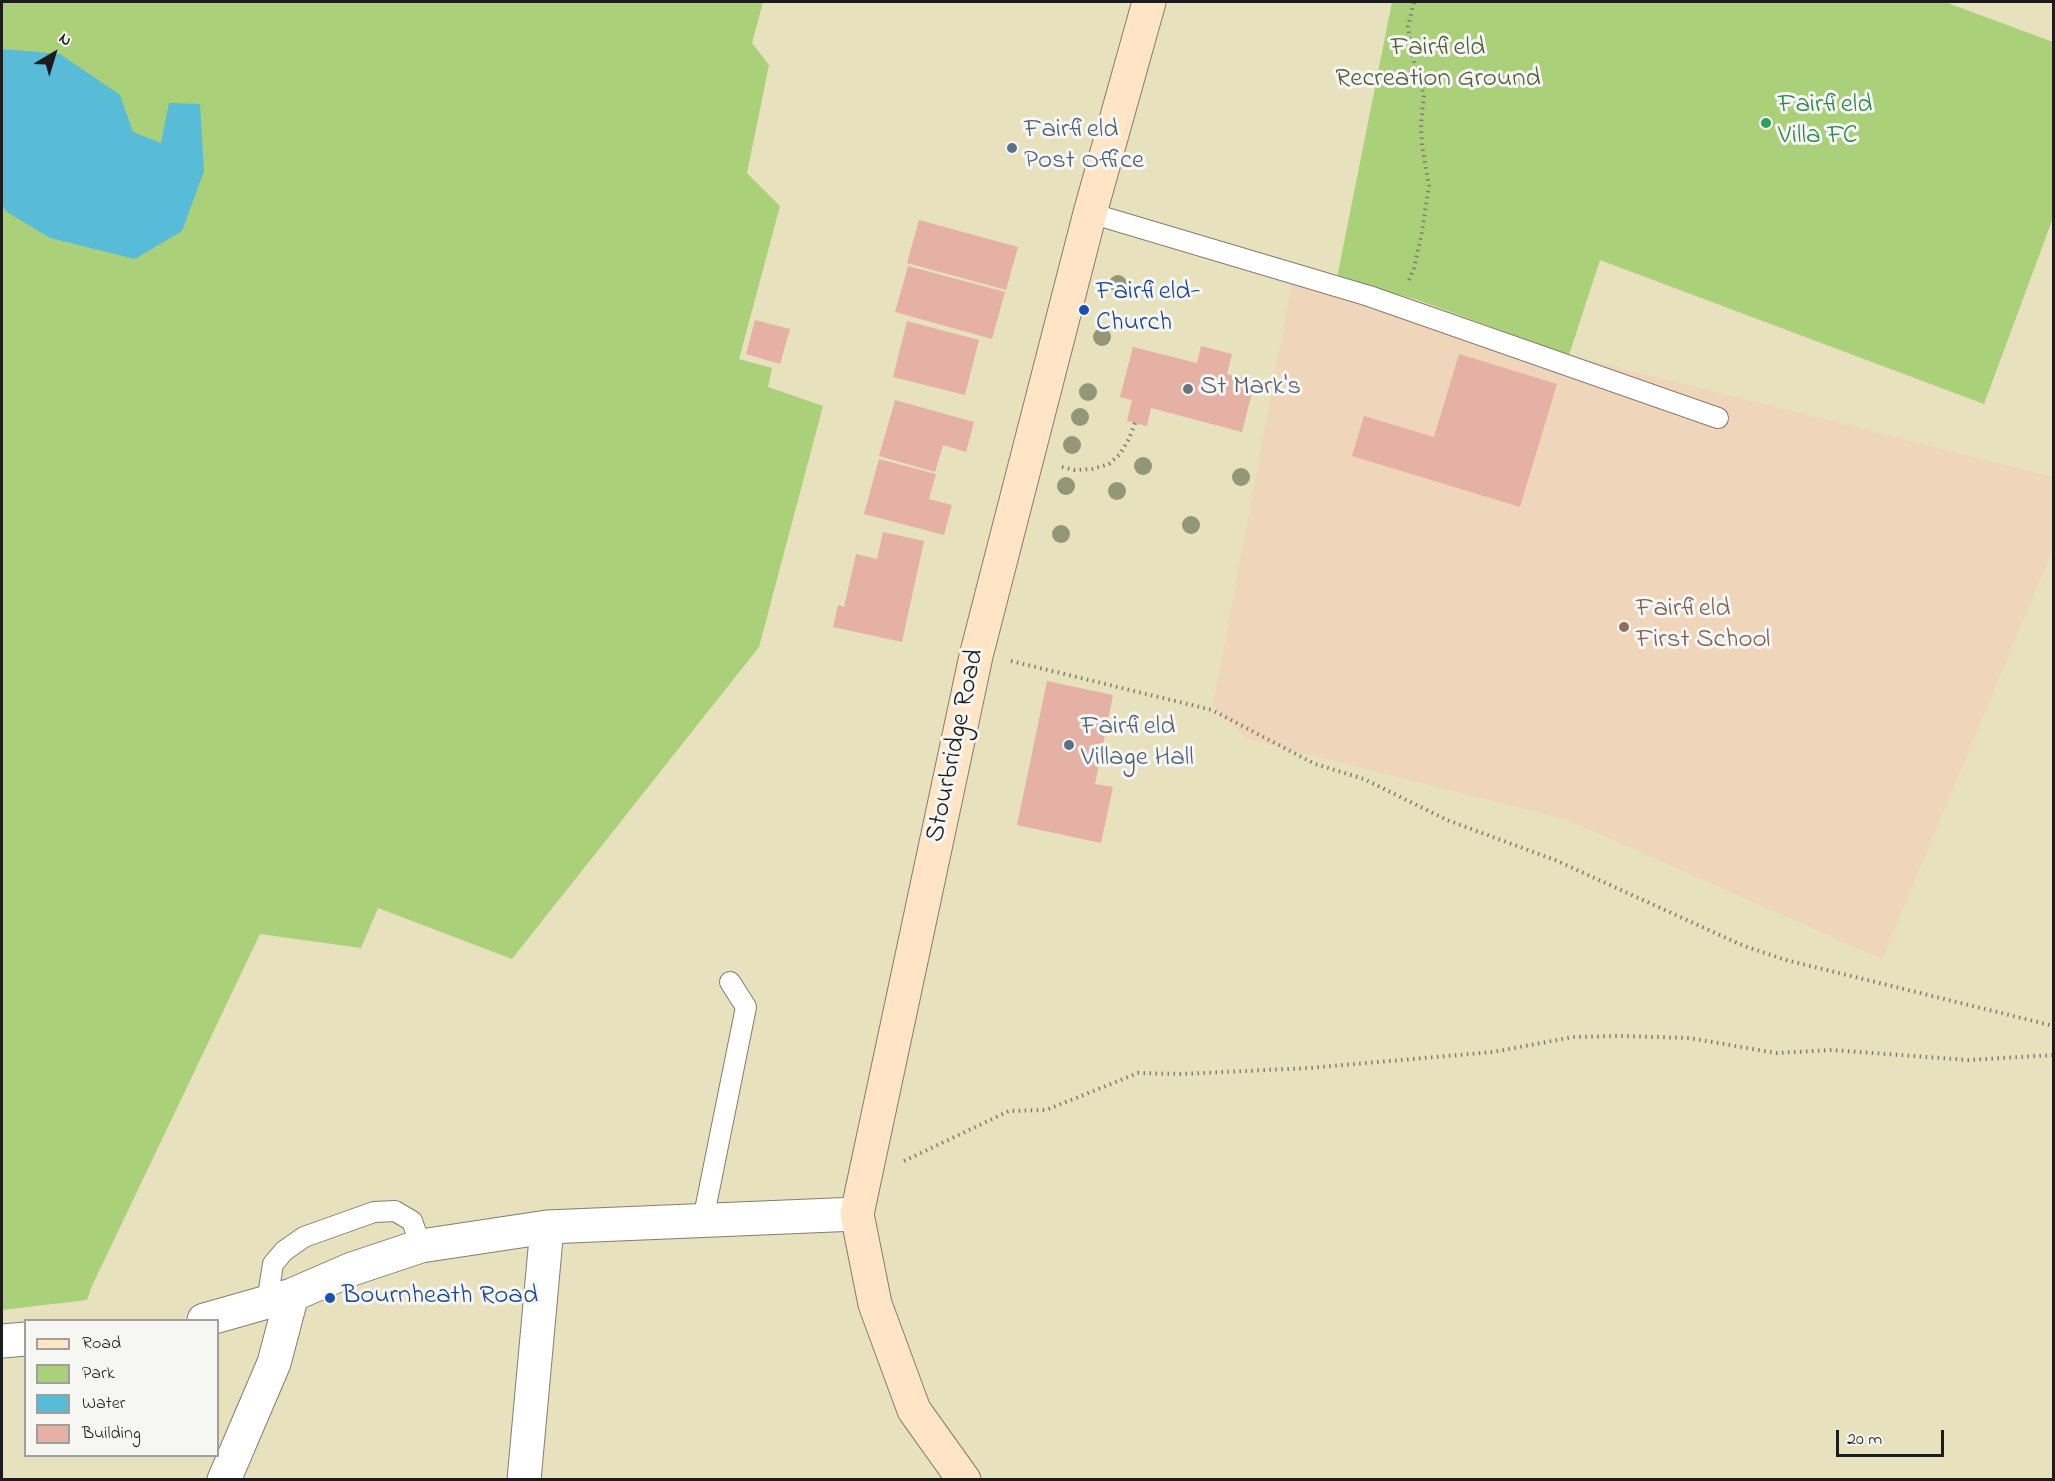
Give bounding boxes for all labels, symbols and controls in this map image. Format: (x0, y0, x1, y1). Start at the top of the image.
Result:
north arrow (24, 24, 84, 84)
text: N (53, 27, 77, 53)
park label: Fairfield Recreation Ground (1335, 34, 1541, 97)
place label: Fairfield Villa FC (1778, 91, 1872, 154)
place label: Fairfield Post Office (1024, 116, 1144, 179)
marker: Fairfield Villa FC (1759, 116, 1773, 130)
marker: Fairfield Post Office (1005, 141, 1019, 155)
place label: Fairfield- Church (1096, 278, 1201, 341)
marker: Fairfield- Church (1077, 303, 1091, 317)
place label: St Mark's (1200, 373, 1301, 405)
marker: St Mark's (1181, 382, 1195, 396)
place label: Fairfield First School (1636, 595, 1770, 658)
marker: Fairfield First School (1617, 620, 1631, 634)
street label: Stourbridge Road (921, 646, 993, 846)
place label: Fairfield Village Hall (1081, 713, 1194, 776)
marker: Fairfield Village Hall (1062, 738, 1076, 752)
place label: Bournheath Road (342, 1282, 538, 1314)
marker: Bournheath Road (323, 1291, 337, 1305)
legend (24, 1319, 219, 1457)
text: Road (82, 1331, 121, 1357)
text: Park (82, 1361, 115, 1387)
text: Water (82, 1391, 125, 1417)
scale bar (1839, 1418, 1947, 1456)
text: Building (82, 1421, 141, 1447)
text: 20 m (1847, 1427, 1882, 1453)

